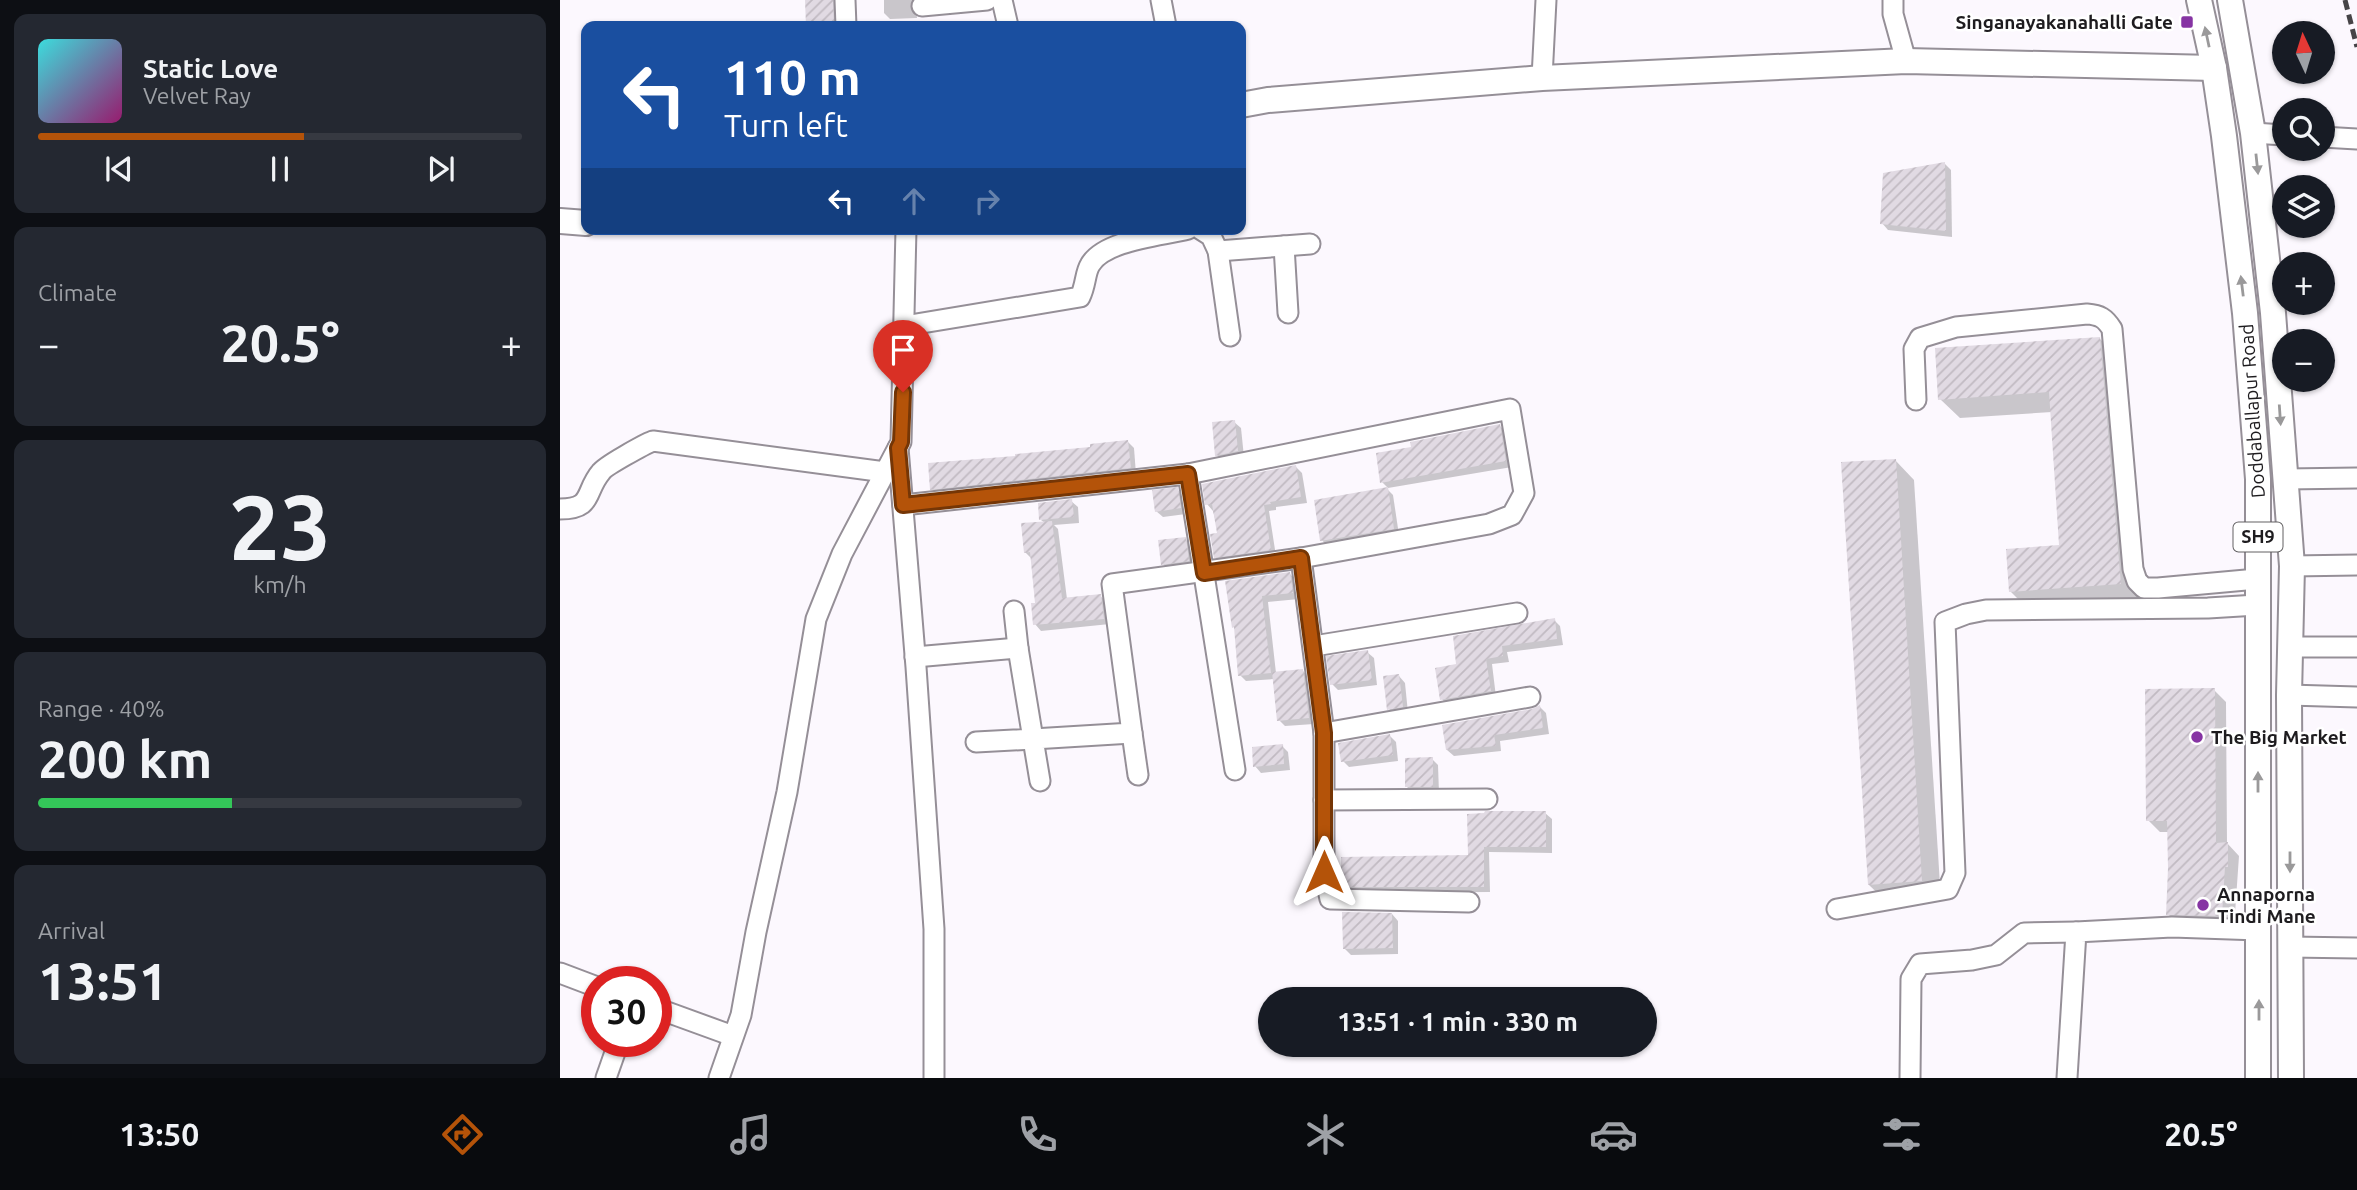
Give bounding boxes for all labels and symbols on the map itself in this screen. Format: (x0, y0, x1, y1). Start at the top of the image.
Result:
place label: Singanayakanahalli Gate (1956, 11, 2173, 33)
marker: Singanayakanahalli Gate (2179, 14, 2195, 30)
north arrow (2272, 21, 2334, 84)
one-way arrow (2201, 26, 2212, 48)
one-way arrow (2251, 153, 2262, 175)
one-way arrow (2236, 275, 2247, 297)
pin (873, 320, 933, 392)
street label: Doddaballapur Road (2235, 323, 2269, 499)
one-way arrow (2275, 404, 2286, 426)
road number: SH9 (2234, 522, 2282, 552)
place label: The Big Market (2211, 726, 2347, 748)
marker: The Big Market (2189, 729, 2205, 745)
one-way arrow (2252, 771, 2264, 793)
position arrow (1287, 835, 1361, 909)
one-way arrow (2284, 852, 2296, 874)
place label: Annaporna Tindi Mane (2217, 883, 2316, 927)
marker: Annaporna Tindi Mane (2195, 897, 2211, 913)
speed limit sign: 30 (581, 966, 672, 1057)
one-way arrow (2253, 999, 2265, 1021)

